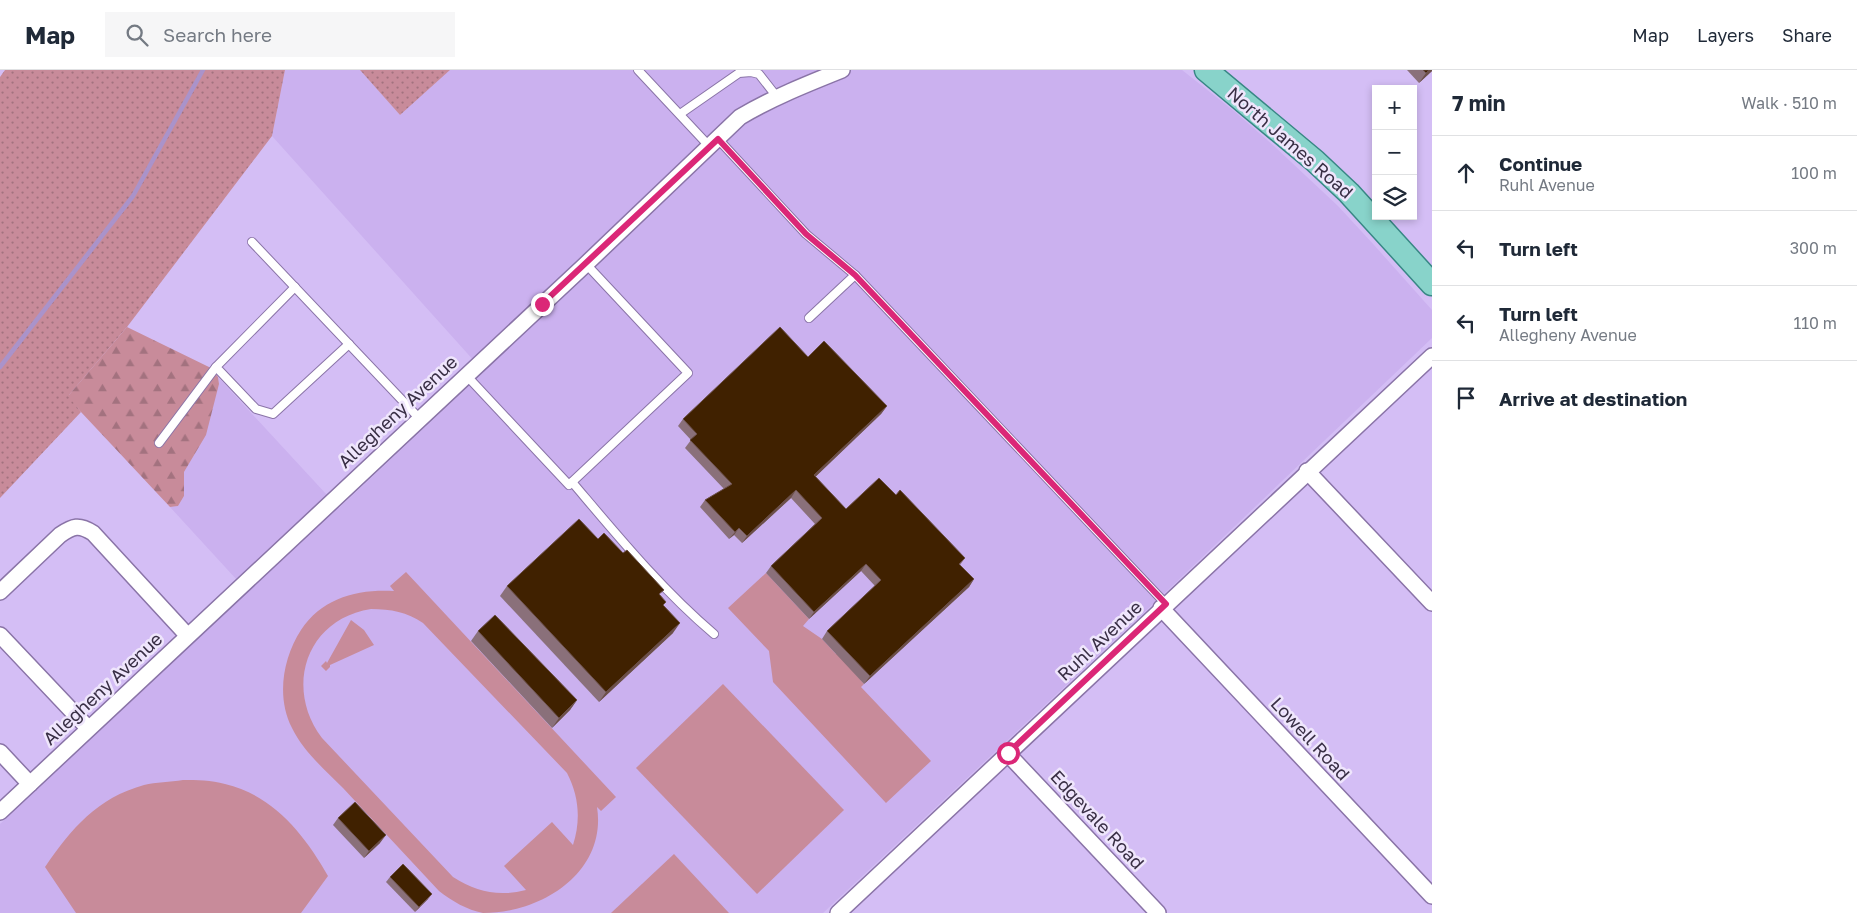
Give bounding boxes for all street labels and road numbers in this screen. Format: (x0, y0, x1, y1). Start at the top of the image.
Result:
street label: North James Road (1223, 82, 1358, 203)
street label: Allegheny Avenue (333, 350, 461, 472)
street label: Ruhl Avenue (1052, 596, 1146, 685)
street label: Allegheny Avenue (38, 627, 166, 749)
street label: Lowell Road (1267, 692, 1355, 784)
street label: Edgevale Road (1046, 765, 1149, 873)

